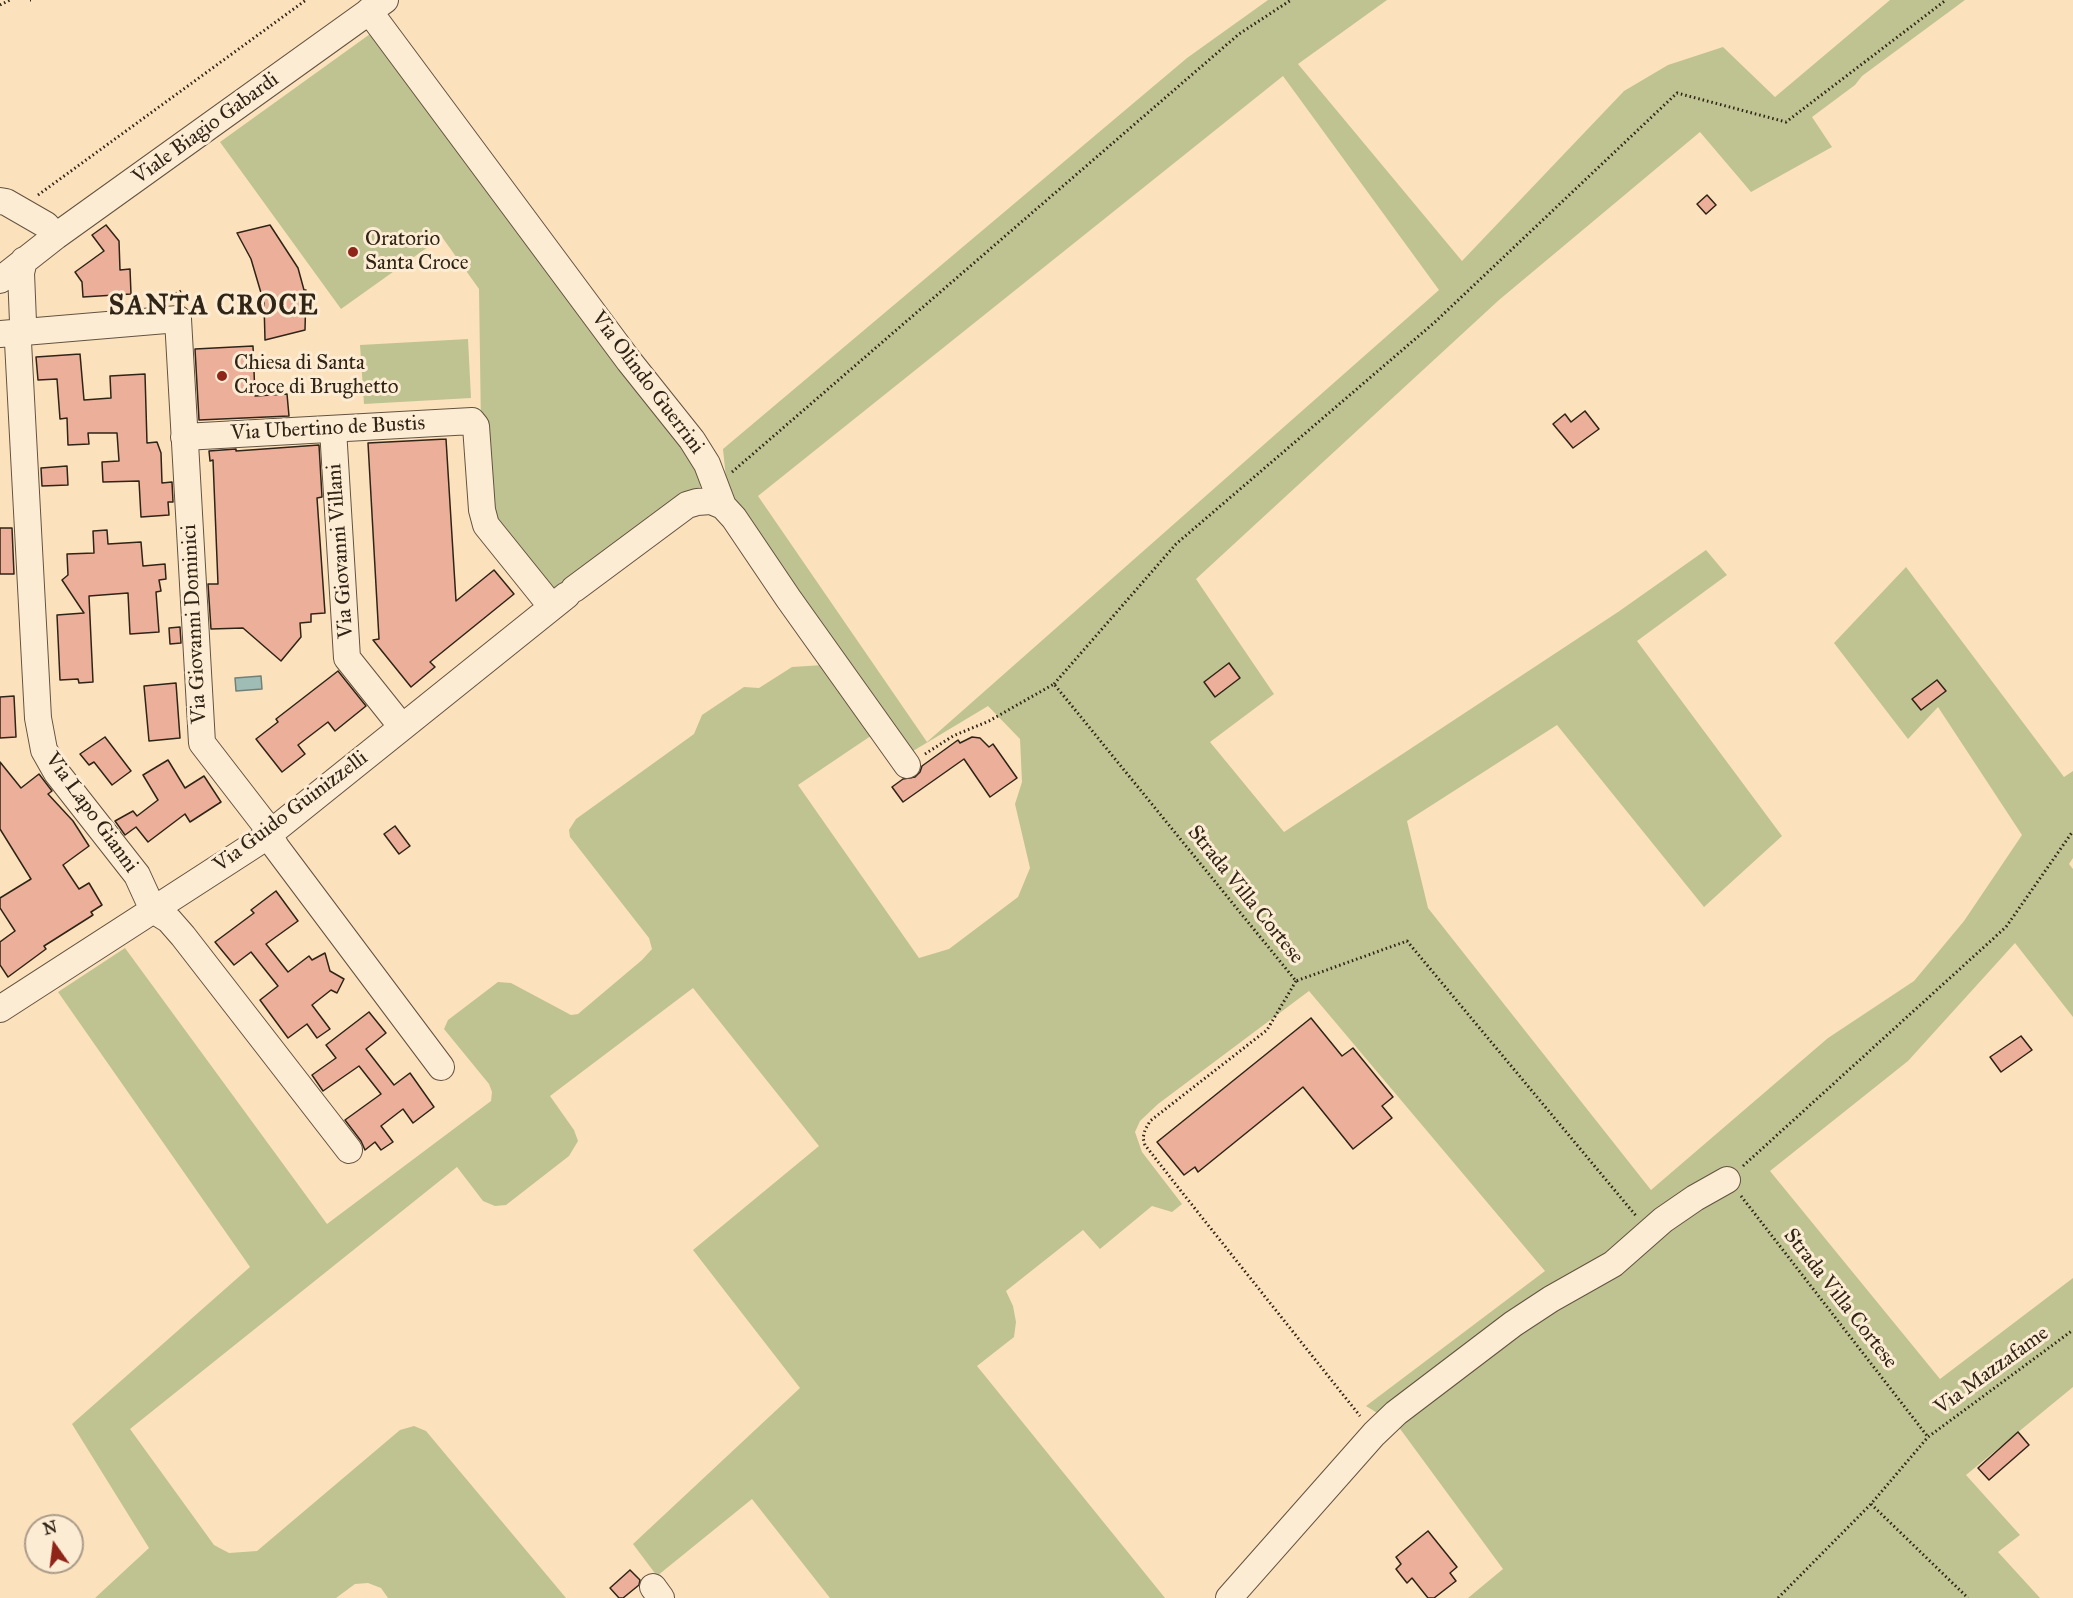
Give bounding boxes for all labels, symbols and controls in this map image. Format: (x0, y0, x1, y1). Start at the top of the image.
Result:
street label: Viale Biagio Gabardi (128, 67, 284, 191)
place label: Oratorio Santa Croce (365, 227, 468, 277)
marker: Oratorio Santa Croce (346, 245, 360, 259)
district label: SANTA CROCE (109, 291, 319, 323)
street label: Via Olindo Guerrini (585, 307, 709, 459)
place label: Chiesa di Santa Croce di Brughetto (234, 351, 399, 401)
marker: Chiesa di Santa Croce di Brughetto (215, 369, 229, 383)
street label: Via Ubertino de Bustis (230, 411, 426, 447)
street label: Via Giovanni Villani (322, 463, 360, 639)
street label: Via Giovanni Dominici (177, 524, 213, 724)
street label: Via Guido Guinizzelli (209, 746, 373, 878)
street label: Via Lapo Gianni (39, 748, 143, 878)
street label: Strada Villa Cortese (1181, 821, 1309, 969)
street label: Strada Villa Cortese (1778, 1224, 1902, 1374)
street label: Via Mazzafame (1930, 1321, 2054, 1421)
north arrow (24, 1514, 84, 1574)
text: N (41, 1517, 59, 1539)

